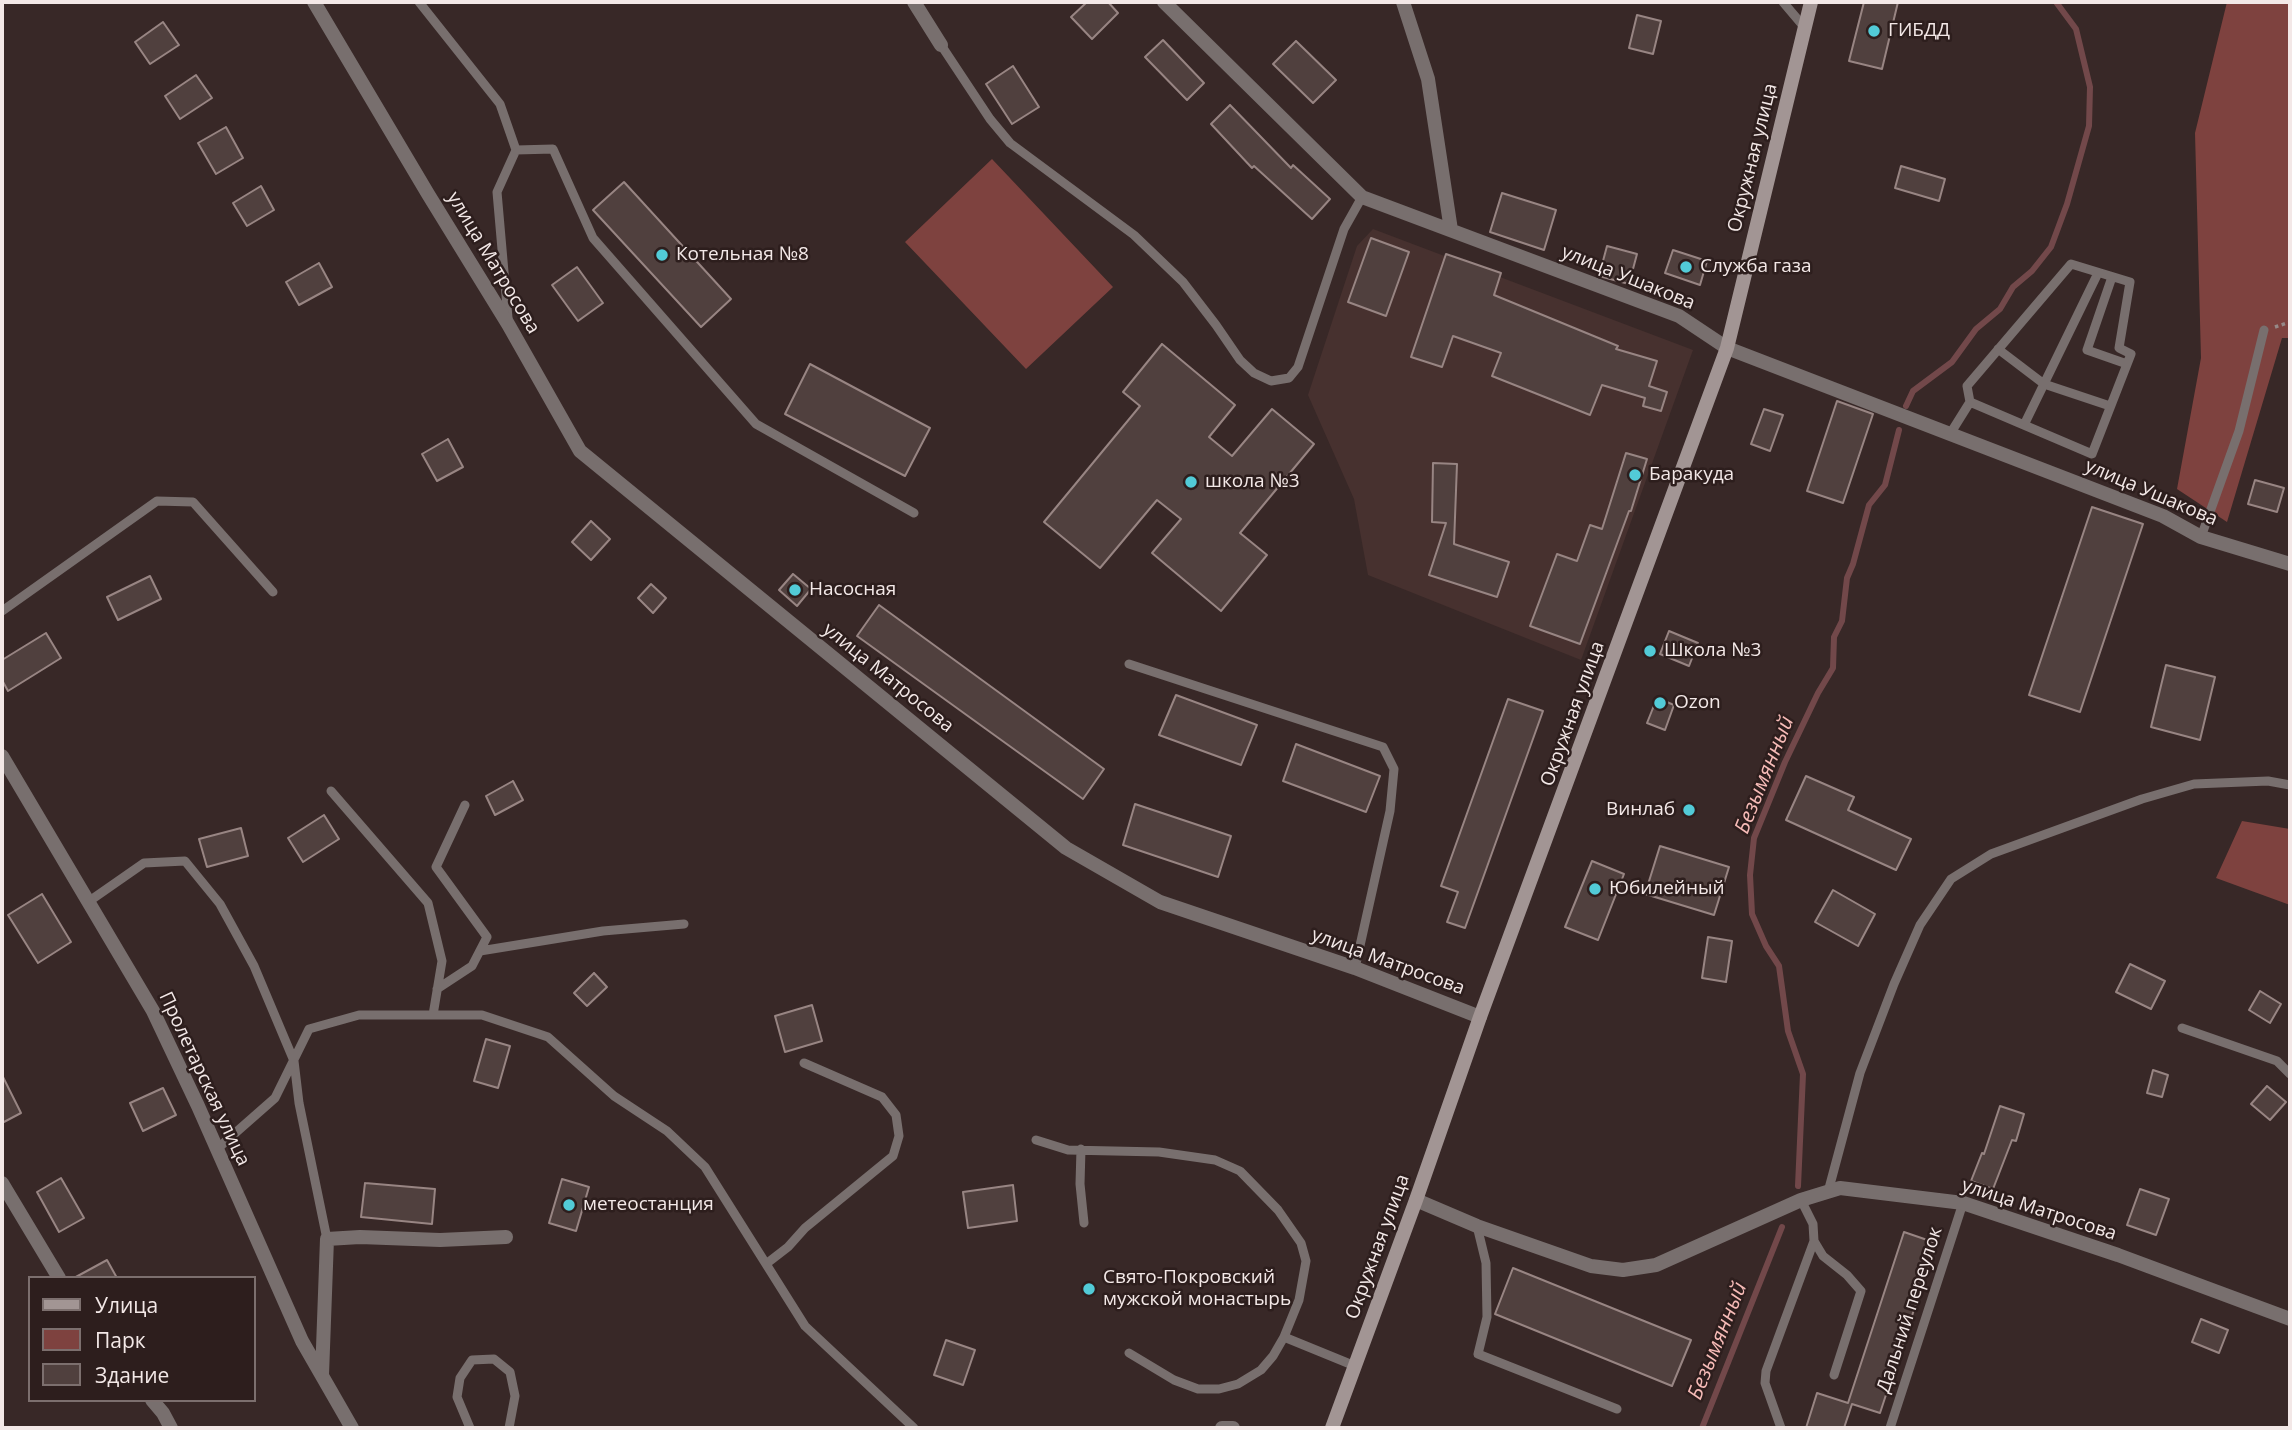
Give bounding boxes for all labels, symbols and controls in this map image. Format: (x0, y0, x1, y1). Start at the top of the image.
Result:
place label: ГИБДД (1888, 20, 1950, 42)
marker: ГИБДД (1866, 23, 1882, 39)
street label: Окружная улица (1723, 81, 1783, 235)
street label: улица Матросова (442, 188, 544, 338)
street label: улица Ушакова (1558, 241, 1698, 315)
place label: Котельная №8 (676, 244, 809, 266)
marker: Котельная №8 (654, 247, 670, 263)
place label: Служба газа (1700, 256, 1812, 278)
marker: Служба газа (1678, 259, 1694, 275)
street label: улица Ушакова (2081, 455, 2221, 531)
place label: Баракуда (1649, 464, 1734, 486)
marker: Баракуда (1627, 467, 1643, 483)
place label: школа №3 (1205, 471, 1300, 493)
marker: школа №3 (1183, 474, 1199, 490)
place label: Насосная (809, 579, 896, 601)
marker: Насосная (787, 582, 803, 598)
street label: улица Матросова (818, 618, 958, 738)
street label: Окружная улица (1536, 638, 1610, 790)
place label: Школа №3 (1664, 640, 1761, 662)
marker: Школа №3 (1642, 643, 1658, 659)
place label: Ozon (1674, 692, 1721, 714)
marker: Ozon (1652, 695, 1668, 711)
water label: Безымянный (1730, 713, 1800, 837)
place label: Винлаб (1606, 799, 1675, 821)
marker: Винлаб (1681, 802, 1697, 818)
place label: Юбилейный (1609, 878, 1725, 900)
marker: Юбилейный (1587, 881, 1603, 897)
street label: улица Матросова (1308, 924, 1468, 1000)
street label: Пролетарская улица (154, 988, 254, 1170)
street label: Окружная улица (1341, 1171, 1415, 1323)
street label: улица Матросова (1959, 1174, 2119, 1246)
place label: метеостанция (583, 1194, 714, 1216)
marker: метеостанция (561, 1197, 577, 1213)
street label: Дальний переулок (1872, 1224, 1948, 1396)
place label: Свято-Покровский мужской монастырь (1103, 1267, 1291, 1311)
legend (28, 1276, 256, 1402)
water label: Безымянный (1683, 1279, 1753, 1403)
marker: Свято-Покровский мужской монастырь (1081, 1281, 1097, 1297)
text: Улица (95, 1291, 158, 1319)
text: Парк (95, 1326, 146, 1354)
text: Здание (95, 1361, 169, 1389)

